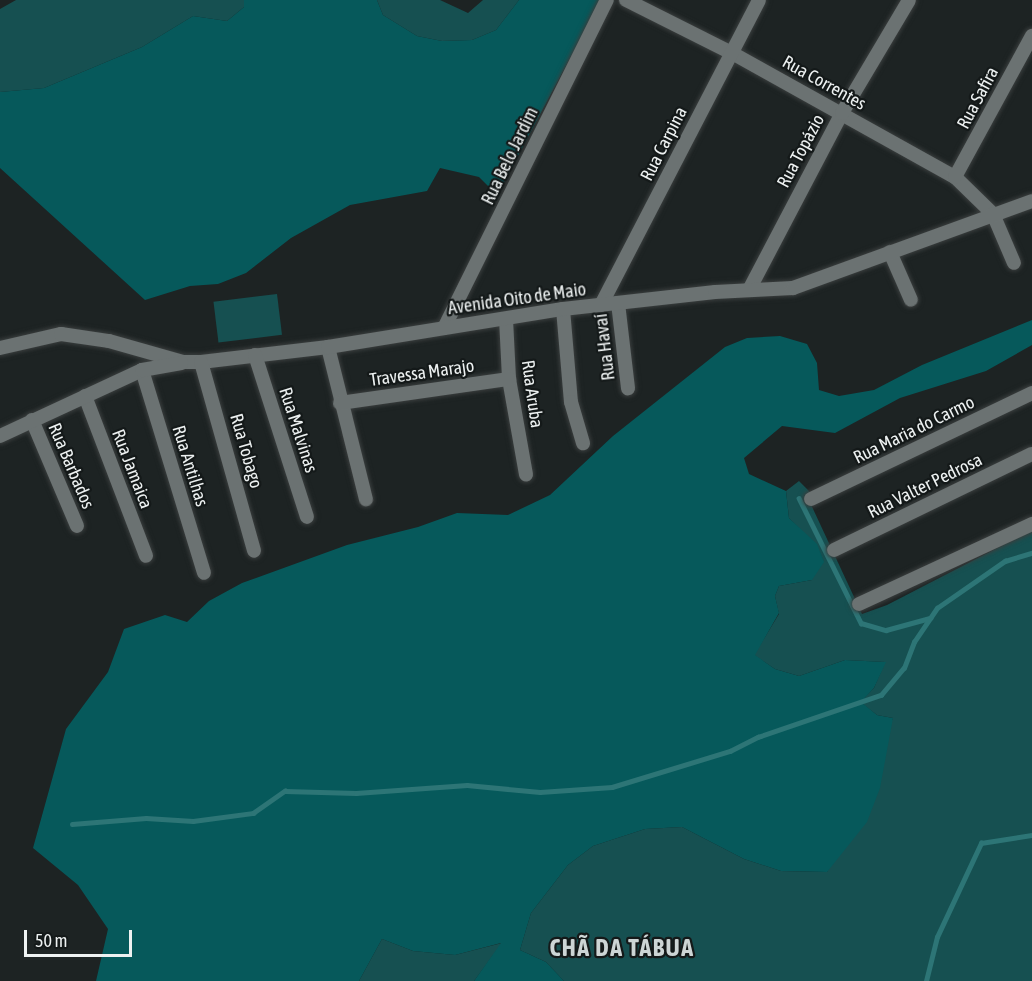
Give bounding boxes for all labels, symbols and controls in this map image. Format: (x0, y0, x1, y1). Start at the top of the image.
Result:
street label: Rua Correntes (778, 51, 870, 115)
street label: Rua Safira (953, 63, 1003, 133)
street label: Rua Carpina (636, 103, 692, 185)
street label: Rua Belo Jardim (477, 104, 543, 208)
street label: Rua Topázio (773, 111, 829, 191)
street label: Avenida Oito de Maio (447, 279, 587, 319)
street label: Rua Havaí (590, 312, 620, 382)
street label: Travessa Marajo (368, 355, 476, 391)
street label: Rua Aruba (517, 359, 547, 429)
street label: Rua Malvinas (274, 385, 322, 475)
street label: Rua Maria do Carmo (850, 391, 978, 469)
street label: Rua Tobago (225, 411, 267, 491)
street label: Rua Barbados (43, 420, 99, 512)
street label: Rua Antilhas (167, 423, 213, 509)
street label: Rua Jamaica (107, 426, 157, 512)
street label: Rua Valter Pedrosa (864, 449, 986, 523)
scale bar (27, 918, 135, 956)
text: 50 m (35, 930, 67, 951)
district label: CHÃ DA TÁBUA (550, 934, 694, 962)

